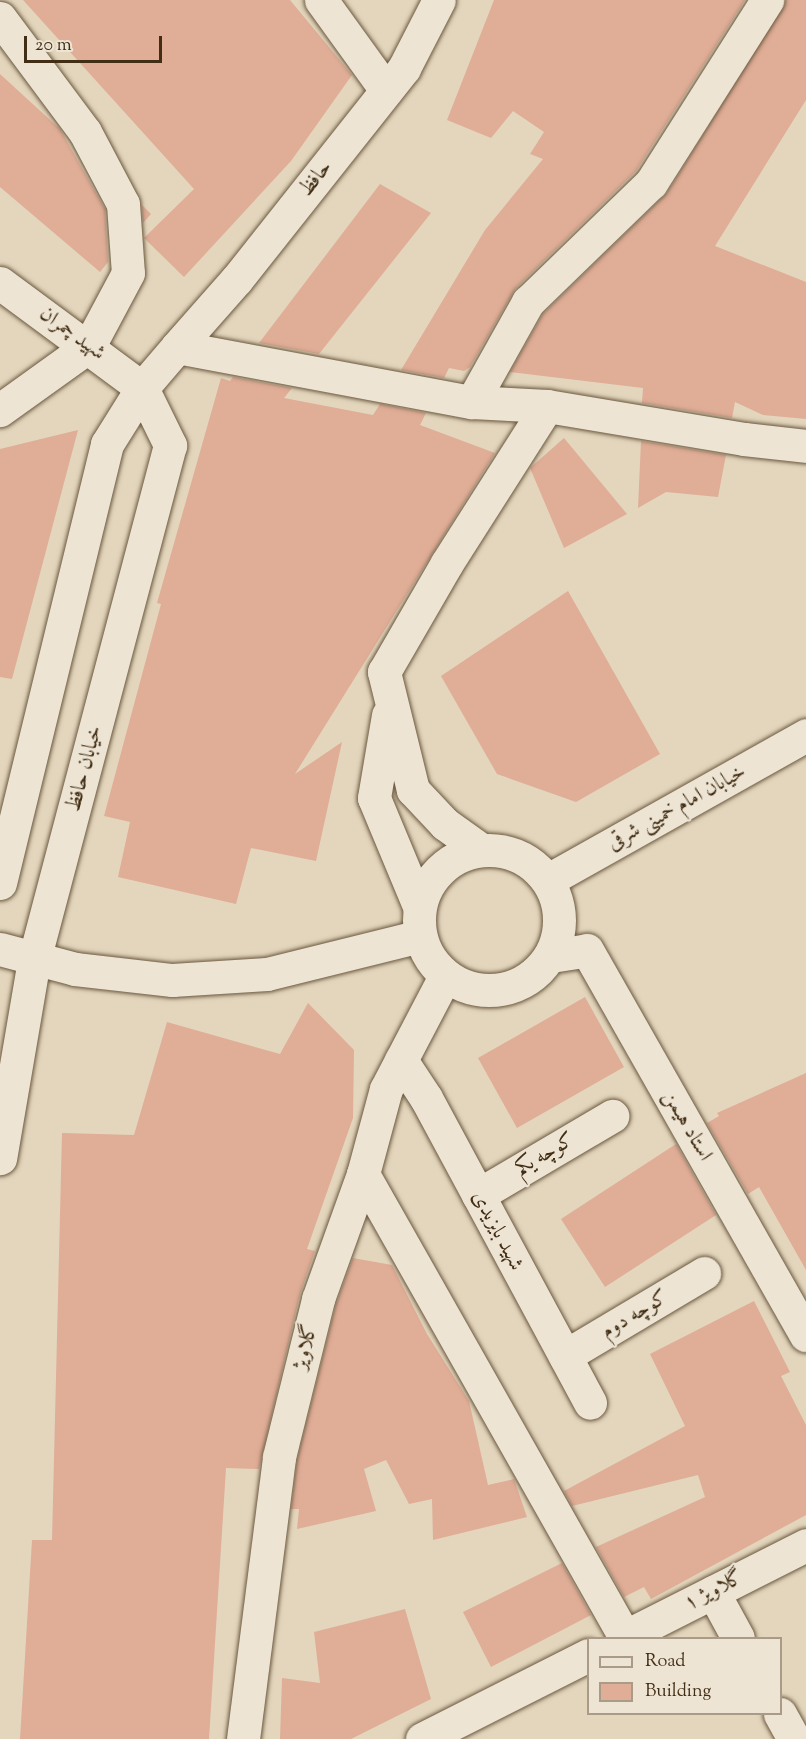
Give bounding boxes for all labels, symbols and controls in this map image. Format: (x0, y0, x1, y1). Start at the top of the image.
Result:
scale bar (27, 24, 165, 62)
text: 20 m (35, 33, 72, 59)
street label: حافظ (294, 156, 338, 202)
street label: شهید چمران (34, 302, 110, 366)
street label: خیابان حافظ (61, 723, 109, 815)
street label: خیابان امام خمینی شرقی (603, 760, 751, 856)
street label: استاد هیمن (657, 1086, 717, 1166)
street label: کوچه یکم (511, 1128, 579, 1182)
street label: شهید بایزیدی (466, 1187, 528, 1275)
street label: کوچه دوم (597, 1285, 673, 1345)
street label: گلاویژ (288, 1321, 324, 1373)
street label: گلاویژ ۱ (680, 1565, 748, 1617)
legend (587, 1637, 782, 1715)
text: Road (645, 1649, 685, 1675)
text: Building (645, 1679, 711, 1705)

